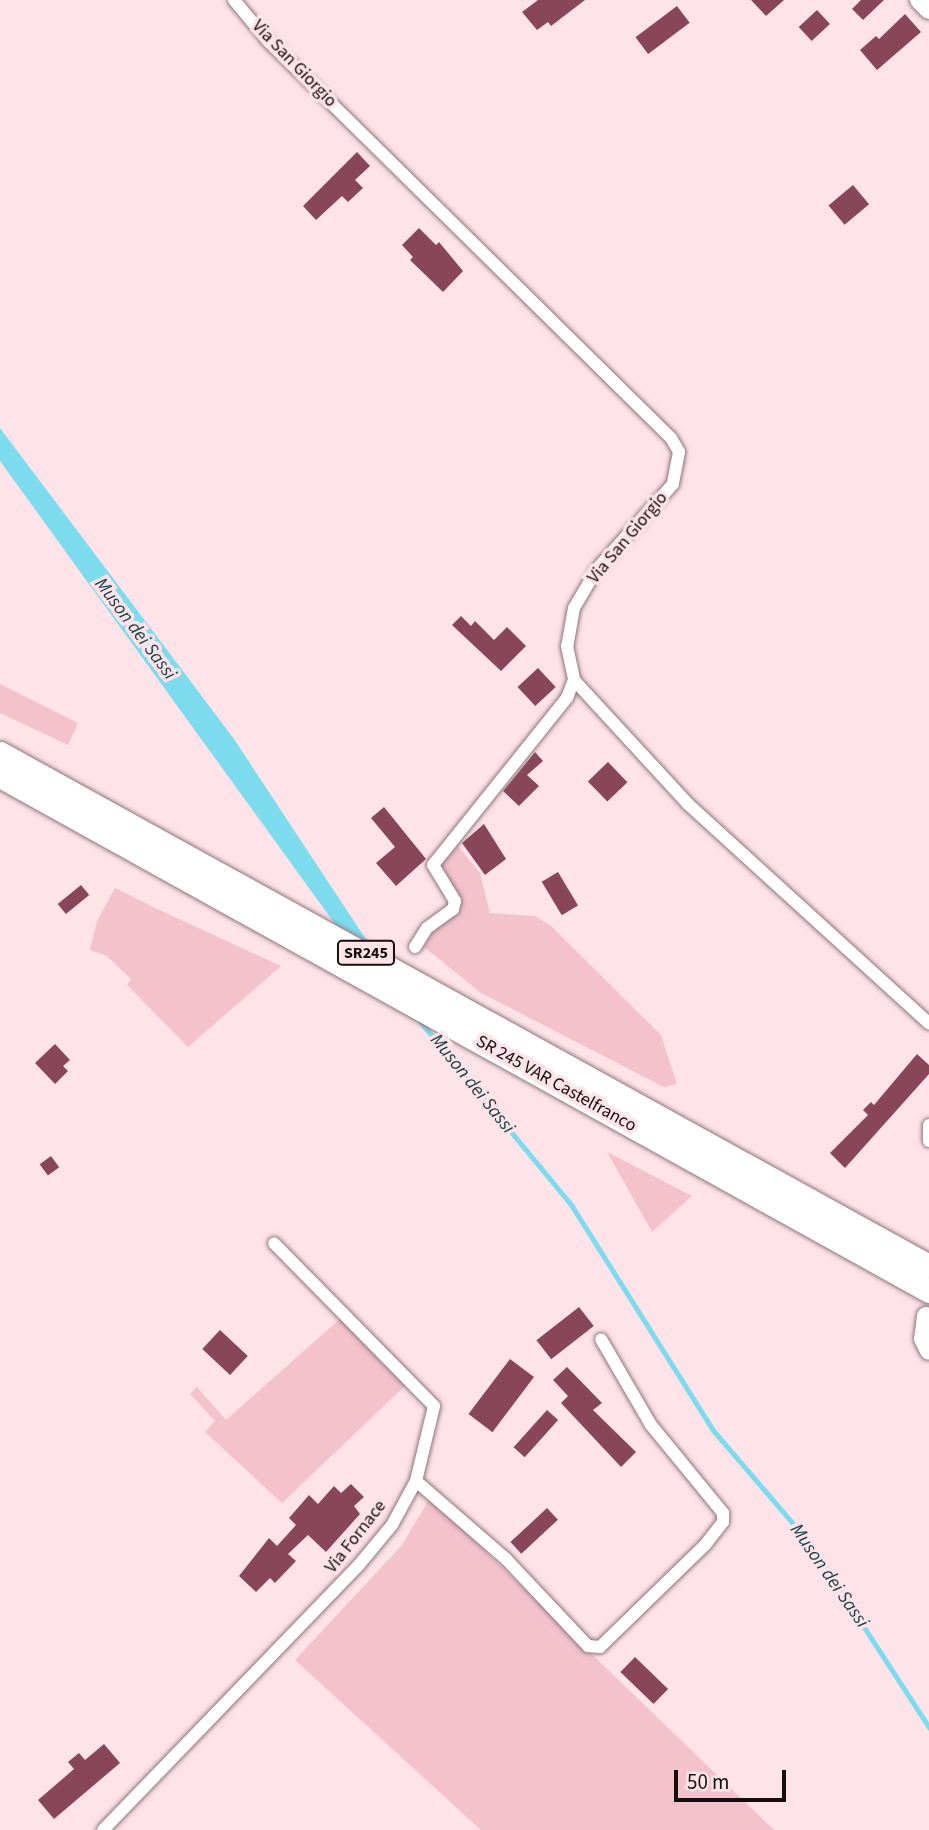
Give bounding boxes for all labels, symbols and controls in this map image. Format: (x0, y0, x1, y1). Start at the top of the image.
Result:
street label: Via San Giorgio (247, 16, 341, 112)
street label: Via San Giorgio (583, 488, 673, 588)
water label: Muson dei Sassi (89, 574, 181, 684)
road number: SR245 (336, 940, 396, 965)
water label: Muson dei Sassi (425, 1030, 519, 1138)
street label: SR 245 VAR Castelfranco (472, 1031, 640, 1137)
street label: Via Fornace (321, 1496, 391, 1578)
water label: Muson dei Sassi (785, 1520, 873, 1632)
scale bar (677, 1756, 789, 1800)
text: 50 m (687, 1767, 729, 1797)

